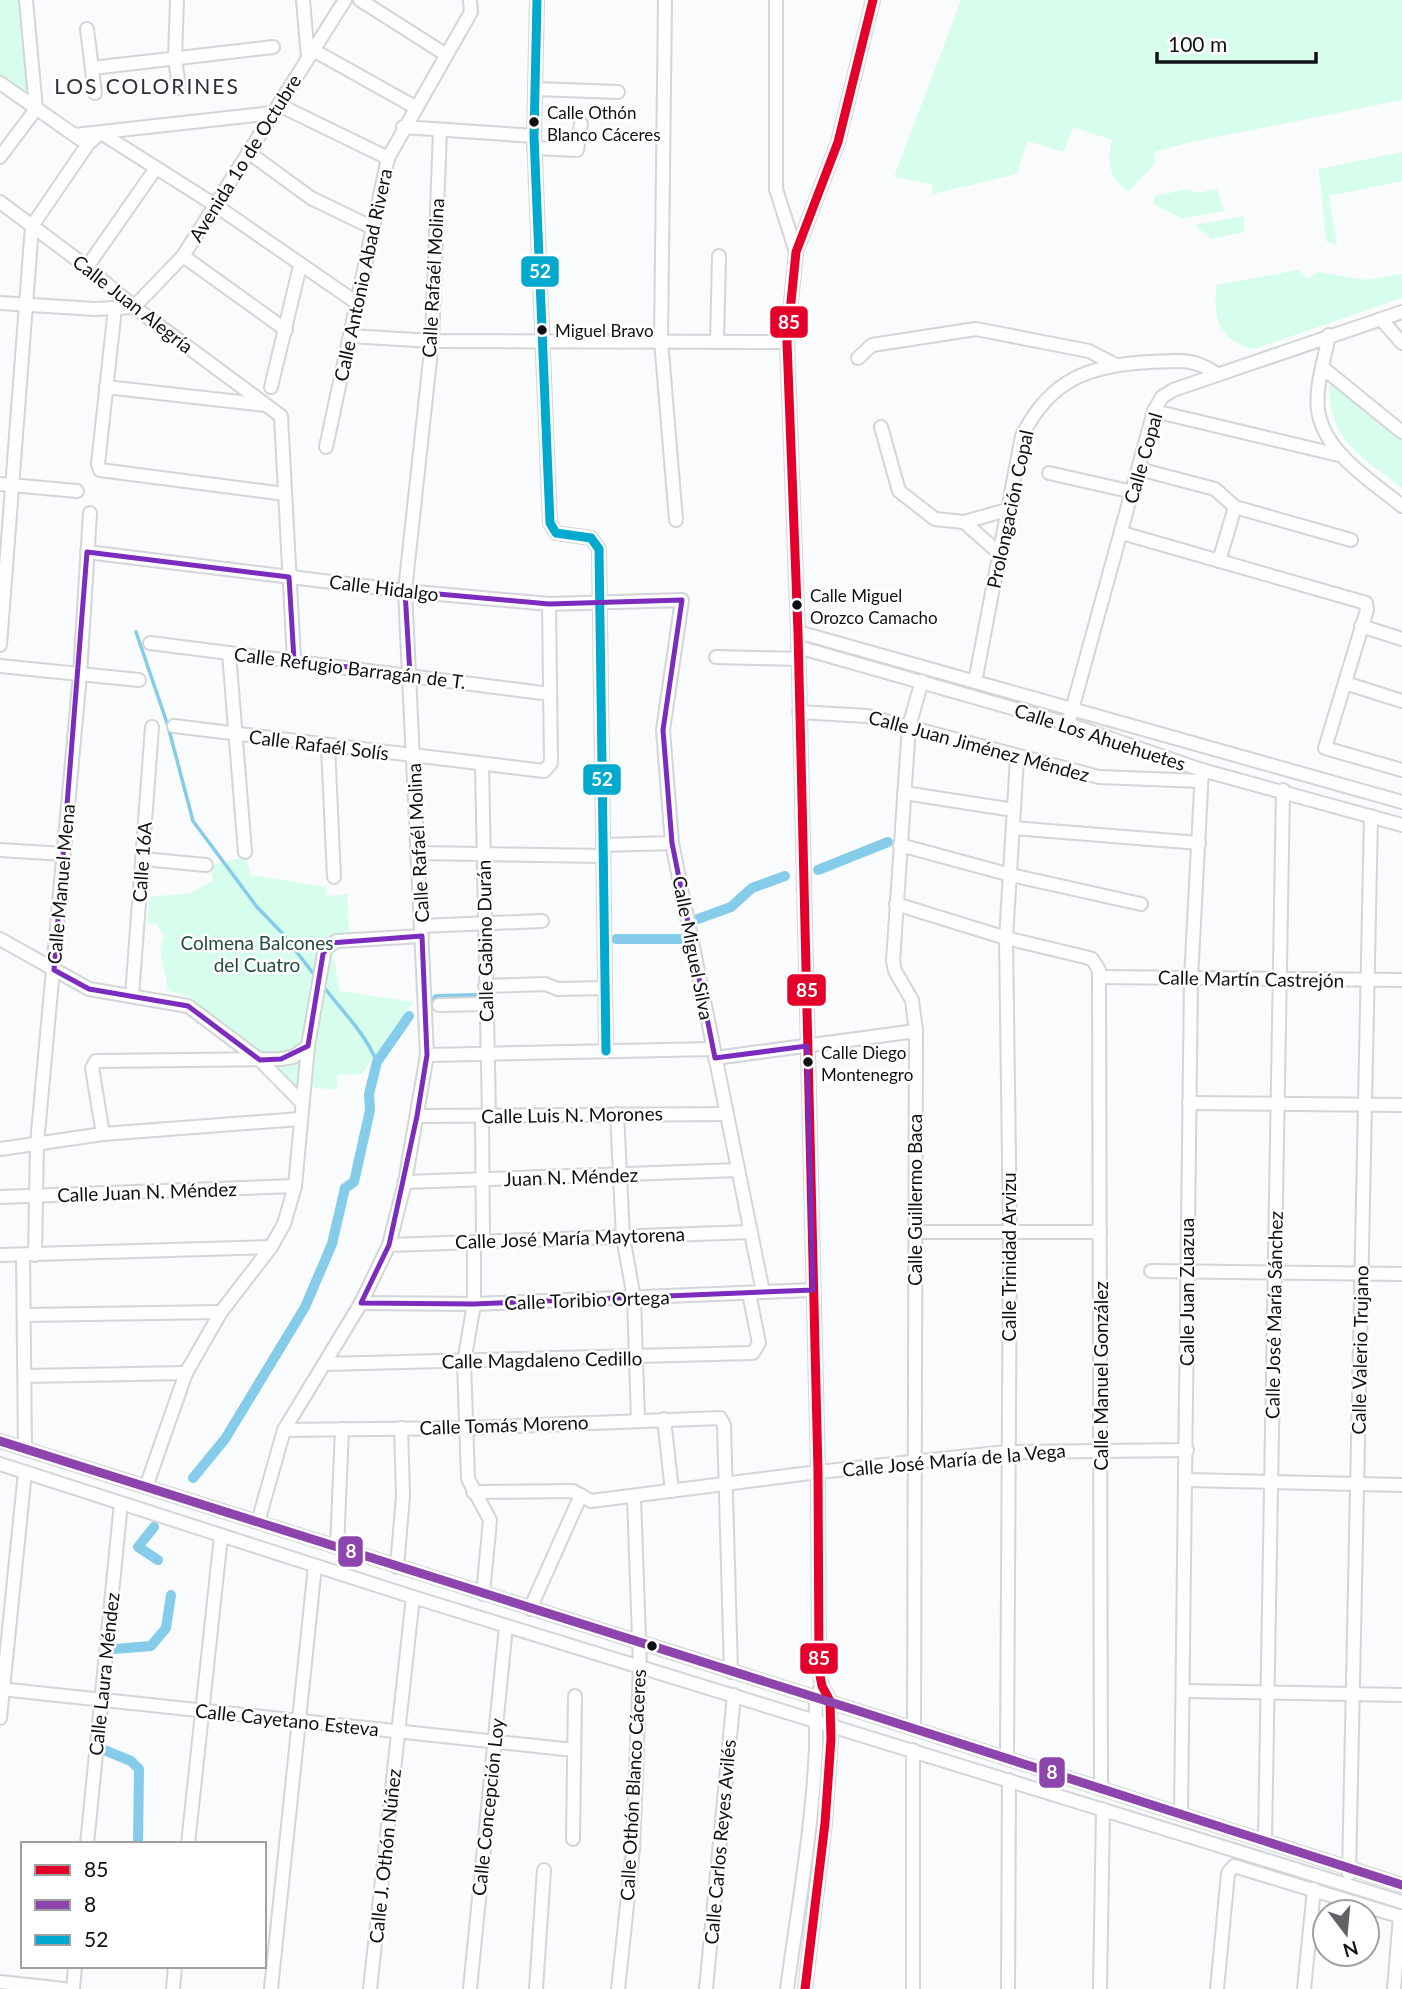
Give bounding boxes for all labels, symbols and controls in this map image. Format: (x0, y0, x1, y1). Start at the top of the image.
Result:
scale bar (1157, 21, 1316, 65)
text: 100 m (1168, 31, 1227, 56)
street label: Avenida 1o de Octubre (184, 70, 305, 246)
district label: LOS COLORINES (54, 73, 240, 98)
place label: Calle Othón Blanco Cáceres (547, 102, 661, 145)
marker: Calle Othón Blanco Cáceres (527, 115, 541, 129)
street label: Calle Antonio Abad Rivera (329, 166, 396, 383)
street label: Calle Rafaél Molina (417, 198, 448, 358)
street label: Calle Juan Alegría (69, 250, 198, 358)
line badge: 52 (520, 255, 560, 288)
text: 52 (529, 259, 551, 282)
line badge: 85 (769, 305, 809, 339)
text: 85 (778, 310, 800, 333)
place label: Miguel Bravo (555, 320, 654, 341)
marker: Miguel Bravo (535, 323, 549, 337)
street label: Calle Copal (1119, 410, 1167, 506)
street label: Prolongación Copal (981, 428, 1038, 590)
street label: Calle Hidalgo (328, 569, 440, 606)
place label: Calle Miguel Orozco Camacho (810, 585, 938, 628)
marker: Calle Miguel Orozco Camacho (790, 598, 804, 612)
street label: Calle Refugio Barragán de T. (233, 642, 467, 693)
street label: Calle Los Ahuehuetes (1012, 698, 1189, 775)
street label: Calle Juan Jiménez Méndez (866, 705, 1092, 786)
street label: Calle Rafaél Solís (248, 725, 390, 764)
street label: Calle Rafaél Molina (402, 763, 433, 923)
line badge: 52 (582, 763, 622, 796)
text: 52 (591, 767, 613, 790)
street label: Calle Manuel Mena (42, 803, 79, 965)
street label: Calle 16A (127, 821, 156, 903)
street label: Calle Gabino Durán (472, 860, 497, 1022)
street label: Calle Miguel Silva (668, 874, 719, 1022)
park label: Colmena Balcones del Cuatro (181, 931, 333, 976)
street label: Calle Martín Castrejón (1158, 965, 1344, 992)
line badge: 85 (786, 973, 827, 1007)
text: 85 (796, 978, 818, 1001)
place label: Calle Diego Montenegro (821, 1042, 913, 1085)
marker: Calle Diego Montenegro (801, 1055, 815, 1069)
street label: Calle Luis N. Morones (481, 1101, 663, 1128)
street label: Calle Guillermo Baca (903, 1114, 926, 1286)
street label: Juan N. Méndez (503, 1163, 639, 1190)
street label: Calle Trinidad Arvizu (997, 1172, 1020, 1342)
street label: Calle Juan N. Méndez (57, 1177, 237, 1206)
street label: Calle José María Sánchez (1260, 1211, 1287, 1419)
street label: Calle Juan Zuazua (1175, 1218, 1198, 1366)
street label: Calle José María Maytorena (455, 1222, 685, 1253)
street label: Calle Valerio Trujano (1347, 1265, 1372, 1435)
street label: Calle Manuel González (1089, 1281, 1112, 1471)
street label: Calle Toribio Ortega (504, 1285, 670, 1314)
street label: Calle Magdaleno Cedillo (441, 1346, 643, 1373)
street label: Calle Tomás Moreno (419, 1410, 589, 1439)
street label: Calle José María de la Vega (841, 1438, 1067, 1481)
line badge: 8 (337, 1535, 364, 1568)
text: 8 (345, 1539, 357, 1562)
street label: Calle Laura Méndez (83, 1591, 124, 1757)
unlabelled marker (645, 1639, 659, 1653)
line badge: 85 (799, 1642, 839, 1675)
text: 85 (808, 1646, 830, 1669)
street label: Calle Othón Blanco Cáceres (615, 1669, 650, 1901)
street label: Calle Cayetano Esteva (194, 1698, 380, 1741)
street label: Calle Concepción Loy (467, 1717, 508, 1897)
street label: Calle Carlos Reyes Avilés (699, 1738, 740, 1945)
line badge: 8 (1038, 1756, 1066, 1789)
text: 8 (1046, 1760, 1058, 1783)
street label: Calle J. Othón Núñez (364, 1767, 405, 1944)
legend (21, 1842, 266, 1968)
text: 85 (84, 1856, 108, 1881)
text: 8 (84, 1891, 96, 1916)
north arrow (1311, 1898, 1381, 1968)
text: 52 (84, 1926, 108, 1951)
text: N (1341, 1937, 1361, 1963)

